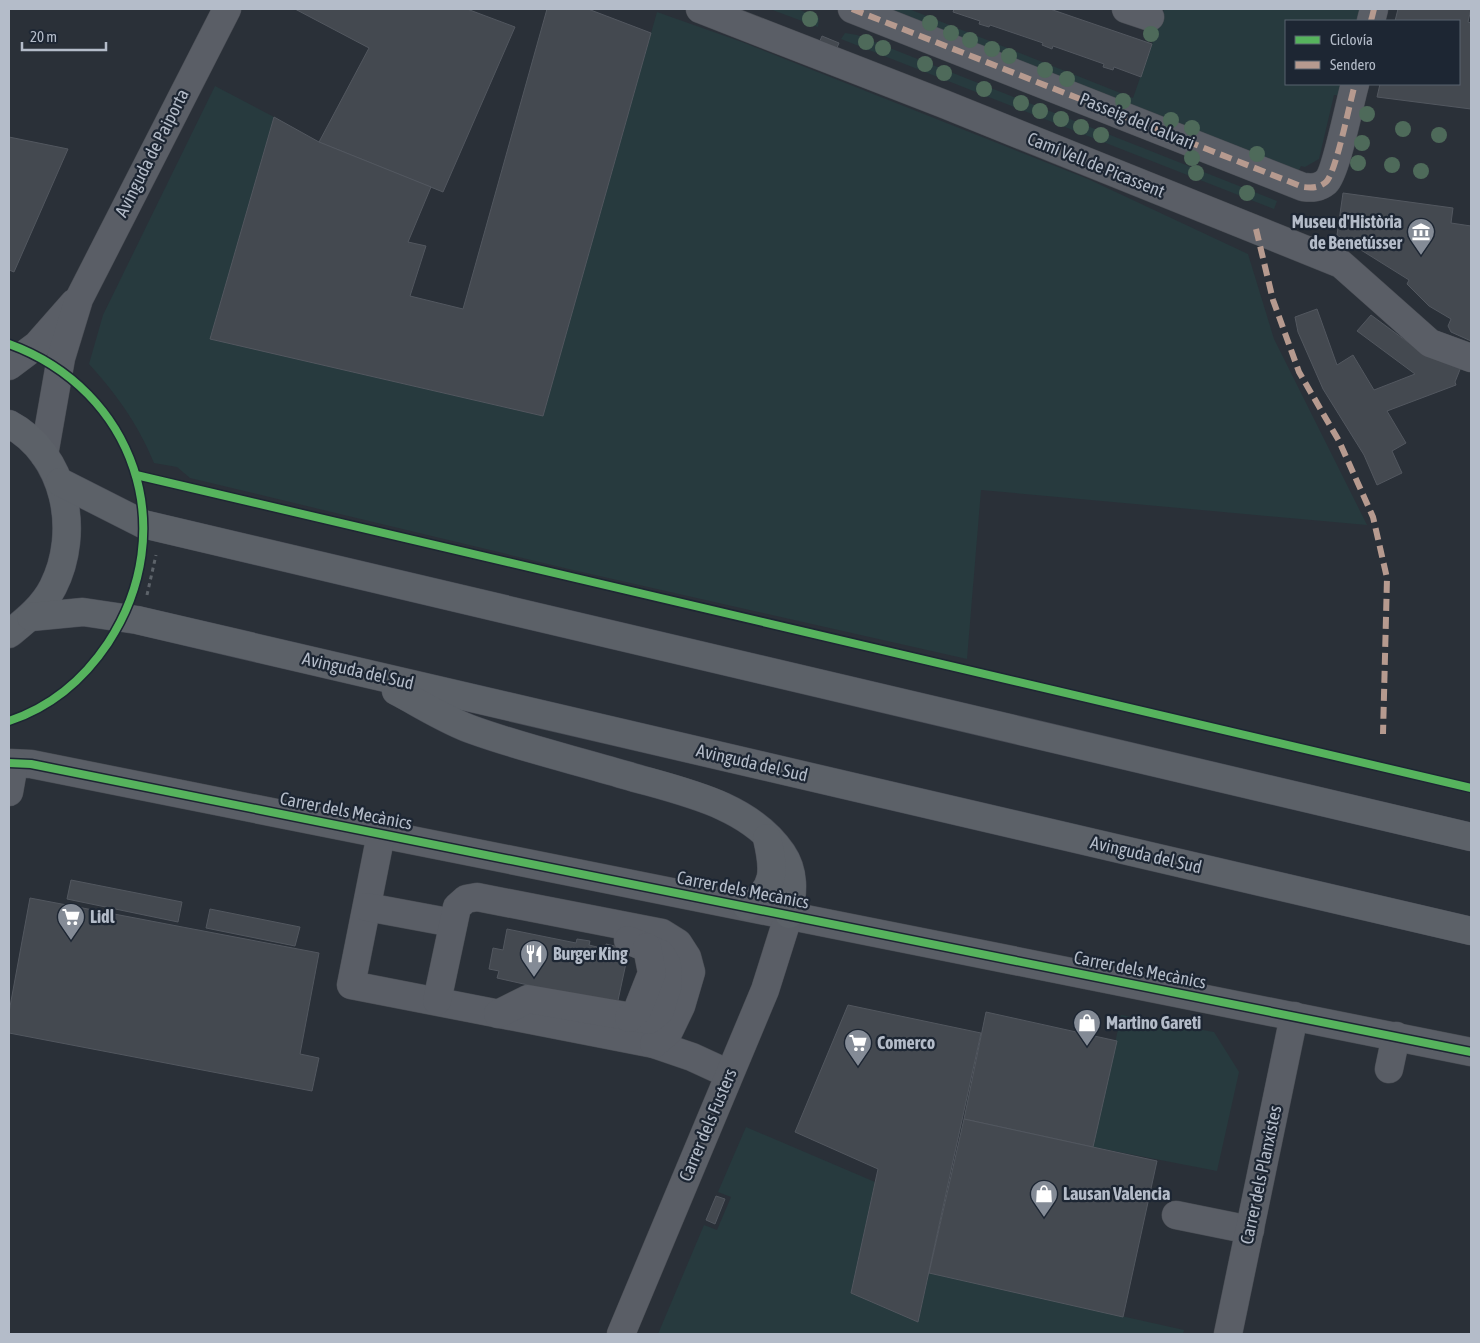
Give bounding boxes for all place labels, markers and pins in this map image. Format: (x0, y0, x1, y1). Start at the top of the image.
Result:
place label: Museu d'Història de Benetússer (1292, 211, 1403, 253)
museum icon: Museu d'Història de Benetússer (1406, 217, 1436, 256)
supermarket icon: Lidl (56, 902, 86, 941)
place label: Lidl (90, 906, 115, 927)
restaurant icon: Burger King (519, 939, 549, 978)
place label: Burger King (553, 943, 628, 964)
shop icon: Martino Gareti (1072, 1008, 1102, 1047)
place label: Martino Gareti (1106, 1012, 1201, 1033)
supermarket icon: Comerco (843, 1028, 873, 1067)
place label: Comerco (877, 1032, 935, 1053)
shop icon: Lausan Valencia (1029, 1179, 1059, 1218)
place label: Lausan Valencia (1063, 1183, 1170, 1204)

